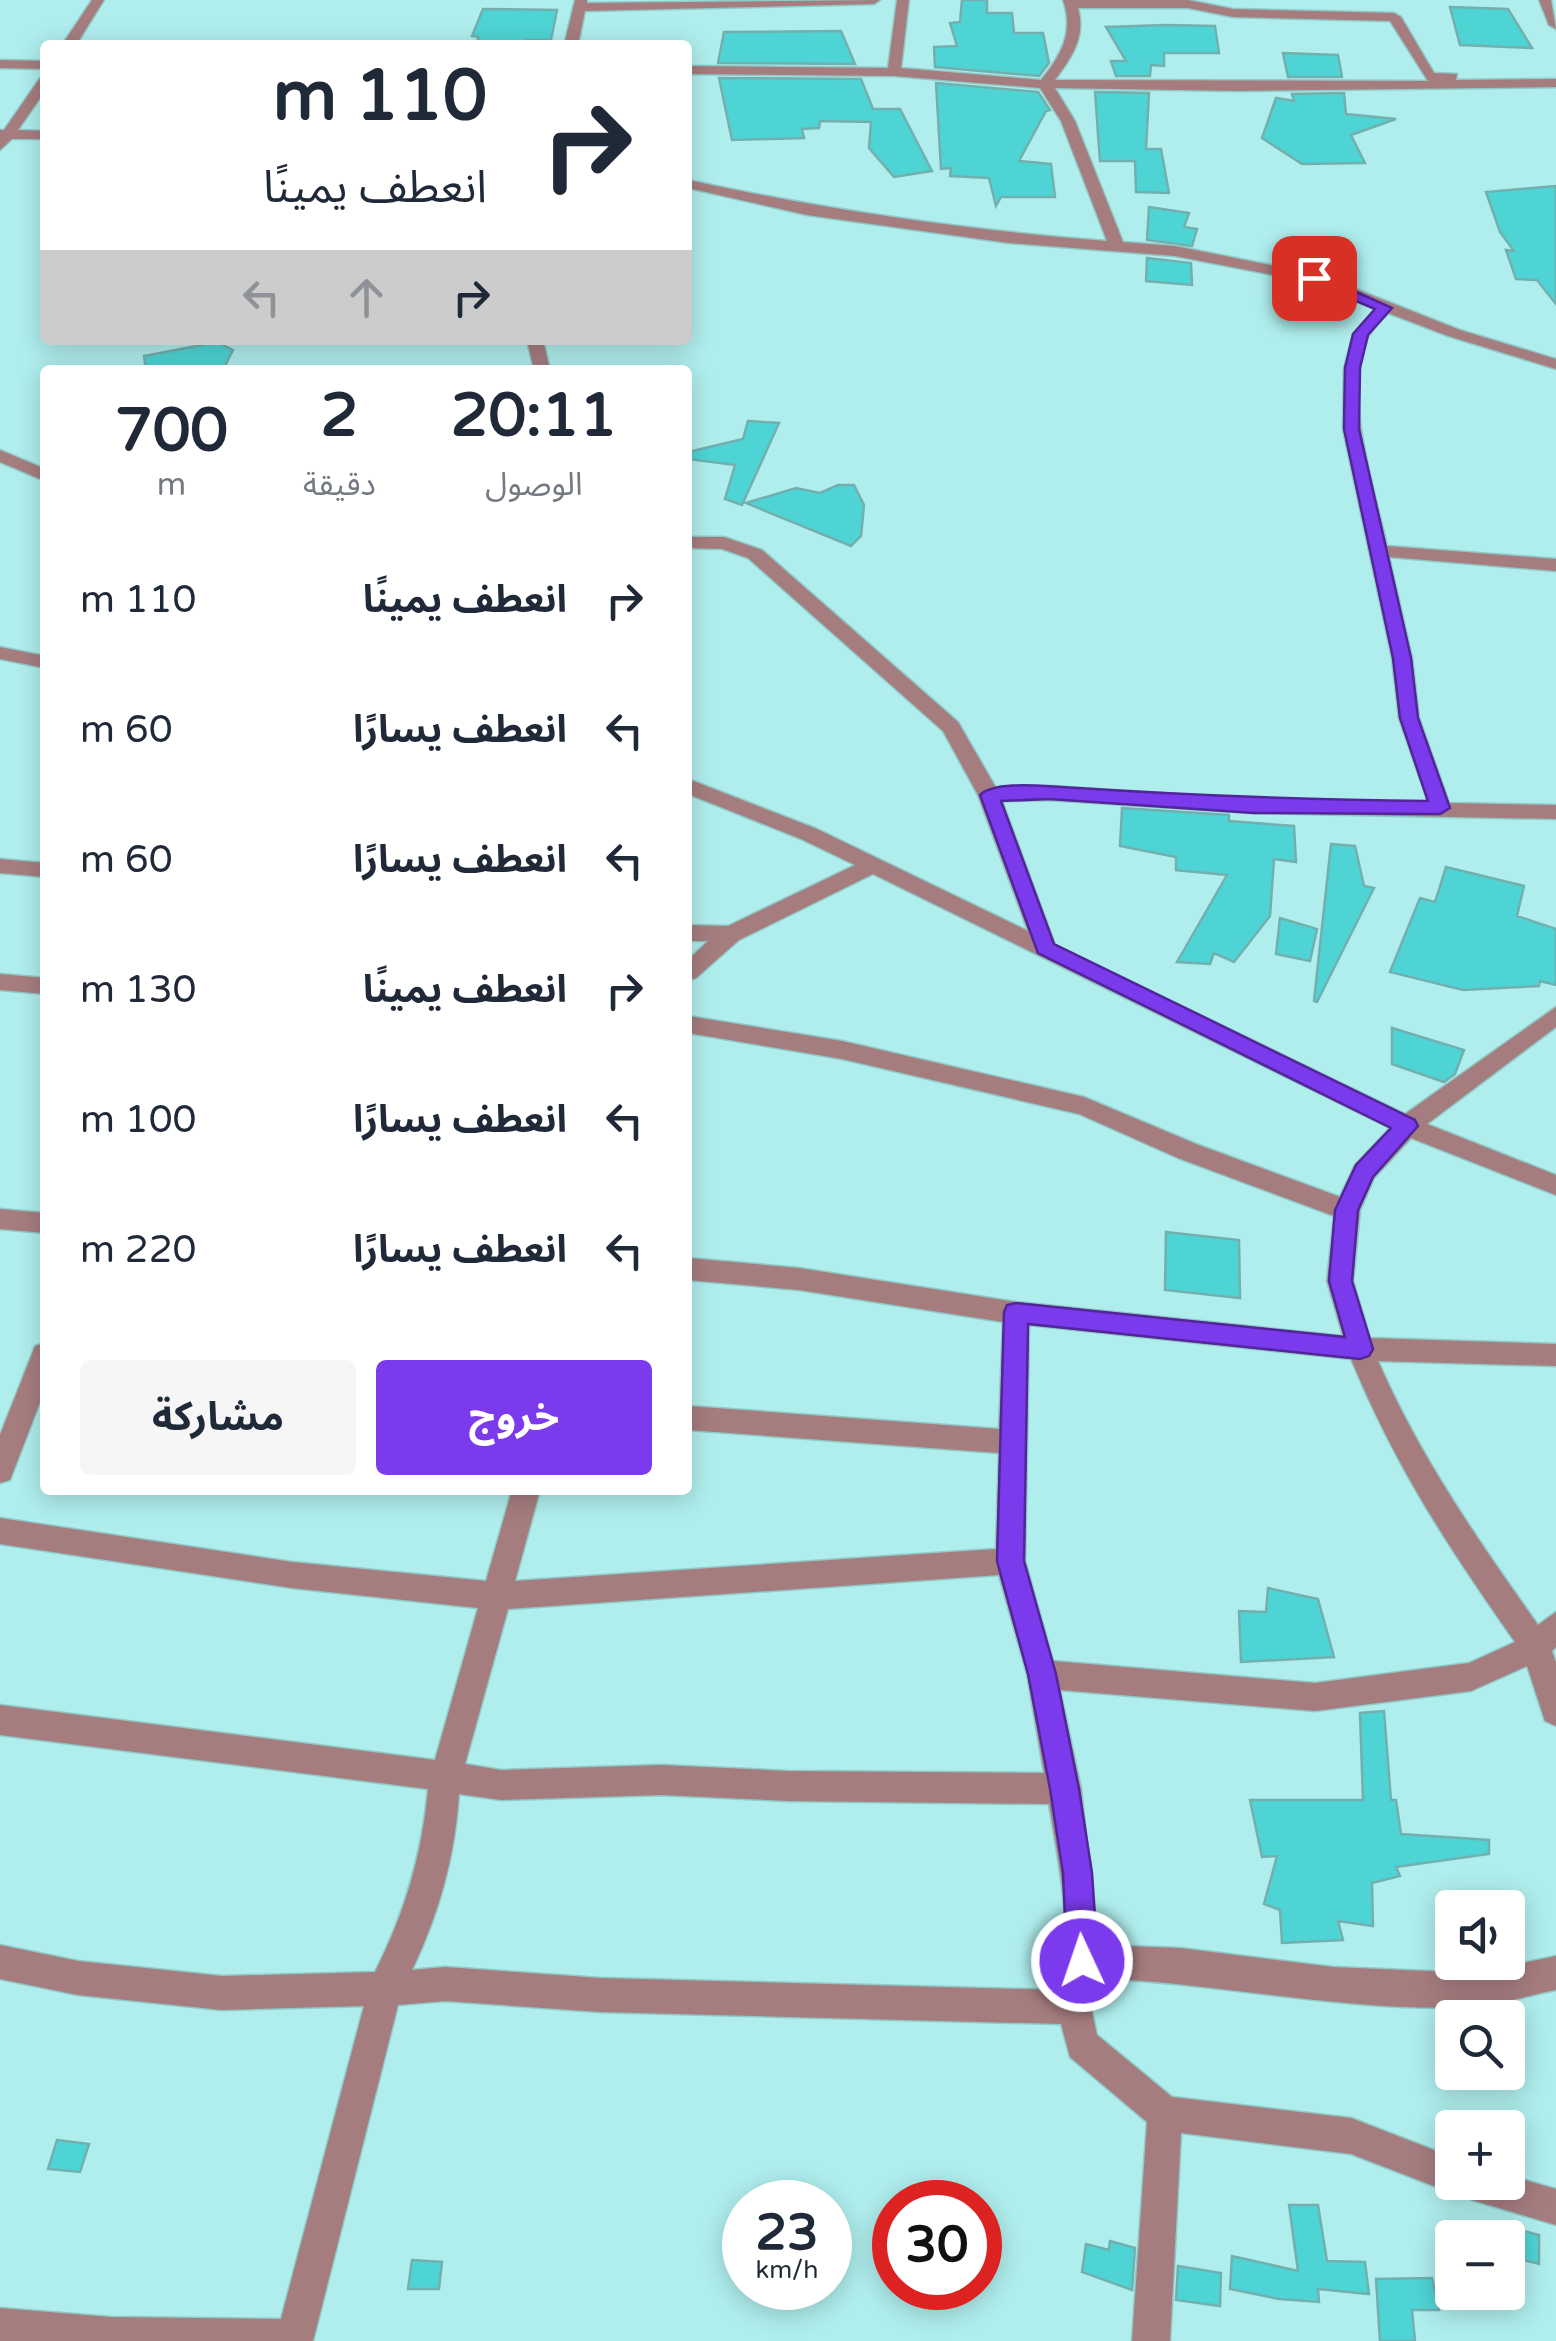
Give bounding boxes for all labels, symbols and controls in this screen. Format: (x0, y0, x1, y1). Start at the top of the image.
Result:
text: 110 m (273, 55, 487, 139)
icon: right (522, 80, 652, 210)
text: انعطف يمينًا (263, 161, 487, 215)
pin (1272, 236, 1357, 321)
icon: arrive (1287, 251, 1342, 306)
icon: left (234, 270, 289, 325)
icon: ahead (339, 270, 394, 325)
icon: right (444, 270, 499, 325)
text: 2 (321, 380, 358, 452)
text: 20:11 (451, 380, 617, 452)
text: 700 (115, 395, 228, 467)
text: m (157, 466, 186, 504)
text: دقيقة (303, 466, 376, 504)
text: الوصول (485, 466, 583, 504)
icon: right (597, 573, 652, 628)
text: 110 m (80, 577, 196, 623)
text: انعطف يمينًا (363, 577, 567, 623)
icon: left (597, 703, 652, 758)
text: 60 m (80, 707, 173, 753)
text: انعطف يسارًا (353, 707, 567, 753)
icon: left (597, 833, 652, 888)
text: 60 m (80, 837, 173, 883)
text: انعطف يسارًا (353, 837, 567, 883)
icon: right (597, 963, 652, 1018)
text: 130 m (80, 967, 196, 1013)
text: انعطف يمينًا (363, 967, 567, 1013)
icon: left (597, 1093, 652, 1148)
text: 100 m (80, 1097, 196, 1143)
text: انعطف يسارًا (353, 1097, 567, 1143)
icon: left (597, 1223, 652, 1278)
text: 220 m (80, 1227, 196, 1273)
text: انعطف يسارًا (353, 1227, 567, 1273)
button: مشاركة (80, 1360, 356, 1475)
button: خروج (376, 1360, 652, 1475)
map controls (1435, 1890, 1525, 2310)
button: sound (1435, 1890, 1525, 1980)
position arrow (1030, 1909, 1134, 2013)
button: search (1435, 2000, 1525, 2090)
button: + (1435, 2110, 1525, 2200)
speed limit sign: 30 (872, 2180, 1002, 2310)
text: 23 (756, 2203, 818, 2263)
button: − (1435, 2220, 1525, 2310)
text: km/h (756, 2255, 818, 2285)

